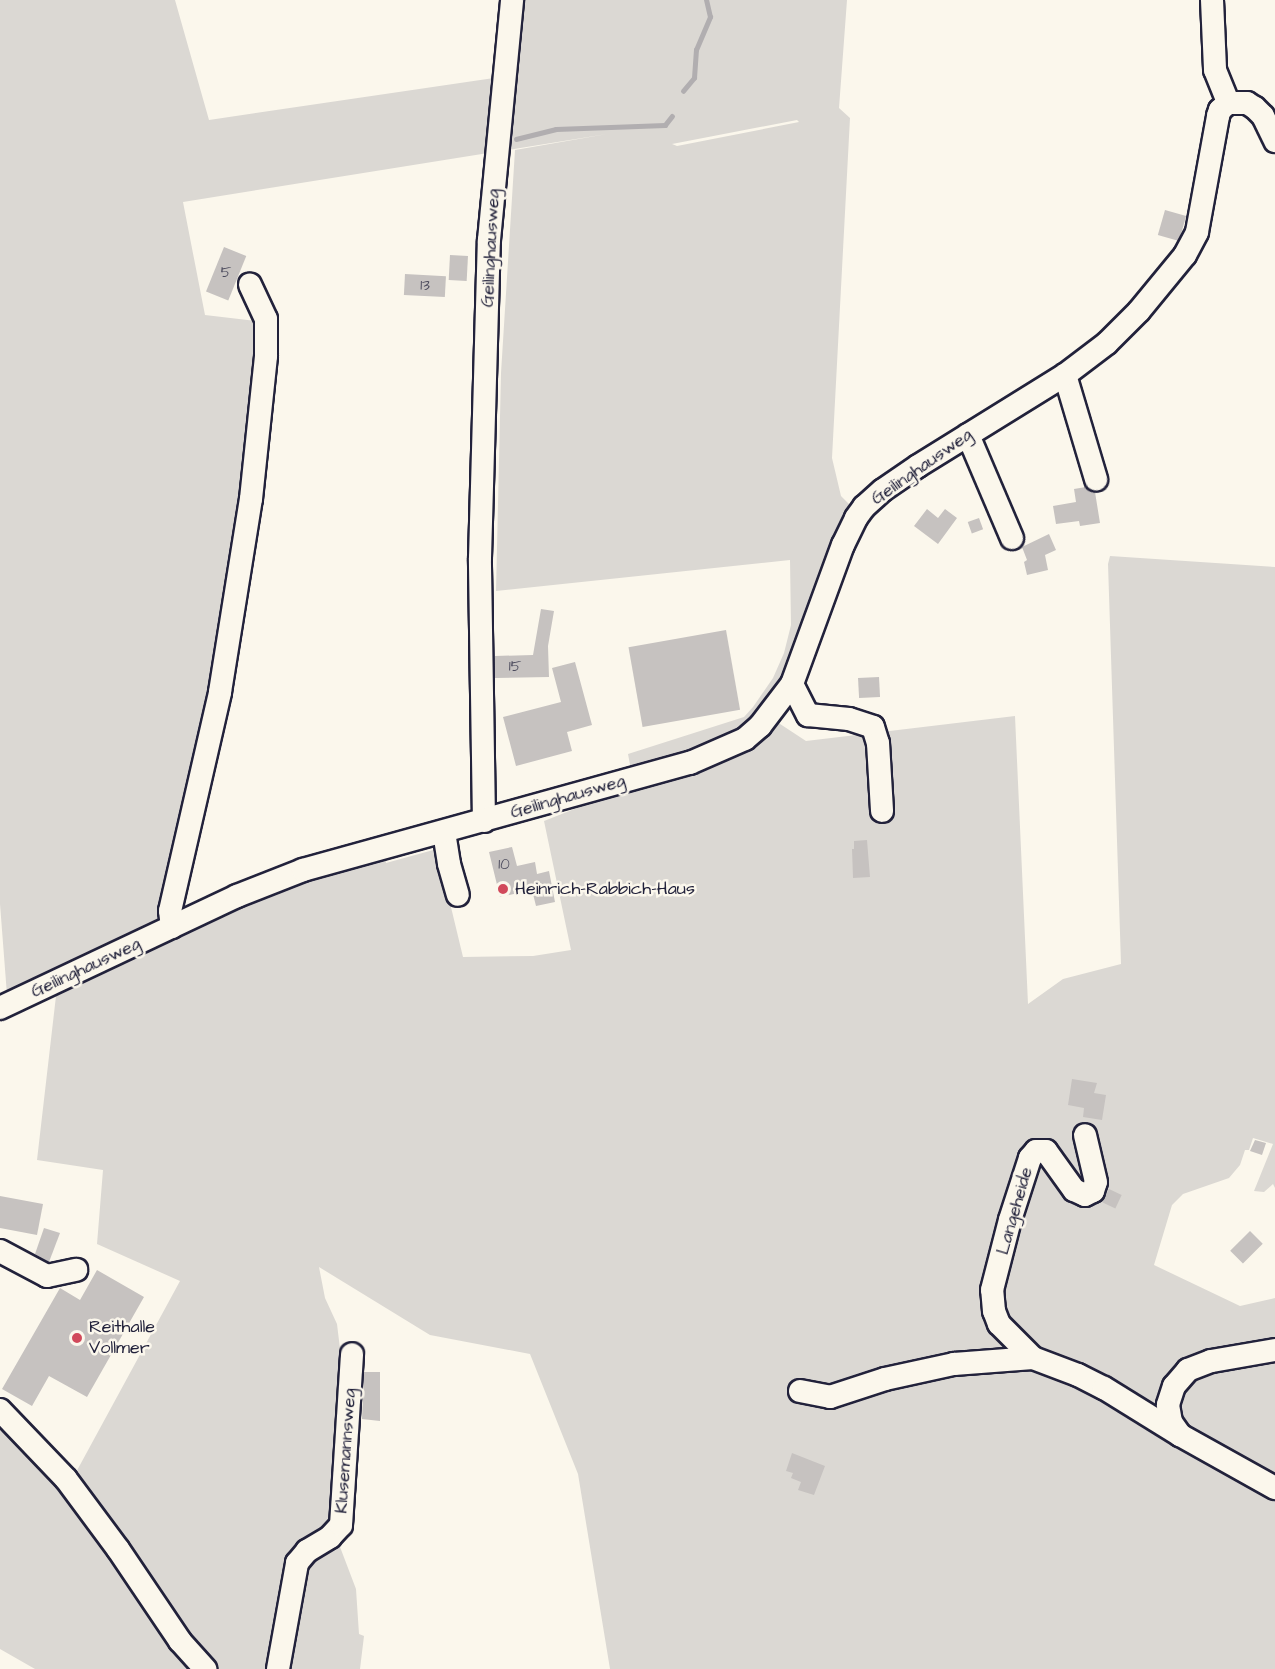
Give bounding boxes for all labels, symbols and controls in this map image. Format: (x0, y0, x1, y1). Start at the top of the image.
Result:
street label: Geilinghausweg (477, 188, 505, 308)
house number: 5 (221, 264, 231, 282)
house number: 13 (420, 277, 430, 295)
street label: Geilinghausweg (867, 424, 977, 510)
house number: 15 (509, 658, 521, 676)
street label: Geilinghausweg (508, 770, 628, 824)
house number: 10 (498, 856, 510, 874)
place label: Heinrich-Rabbich-Haus (515, 878, 695, 900)
marker: Heinrich-Rabbich-Haus (496, 882, 510, 896)
street label: Geilinghausweg (28, 933, 144, 1003)
street label: Langeheide (992, 1165, 1038, 1257)
place label: Reithalle Vollmer (89, 1317, 155, 1360)
marker: Reithalle Vollmer (70, 1331, 84, 1345)
street label: Klusemannsweg (331, 1388, 361, 1514)

